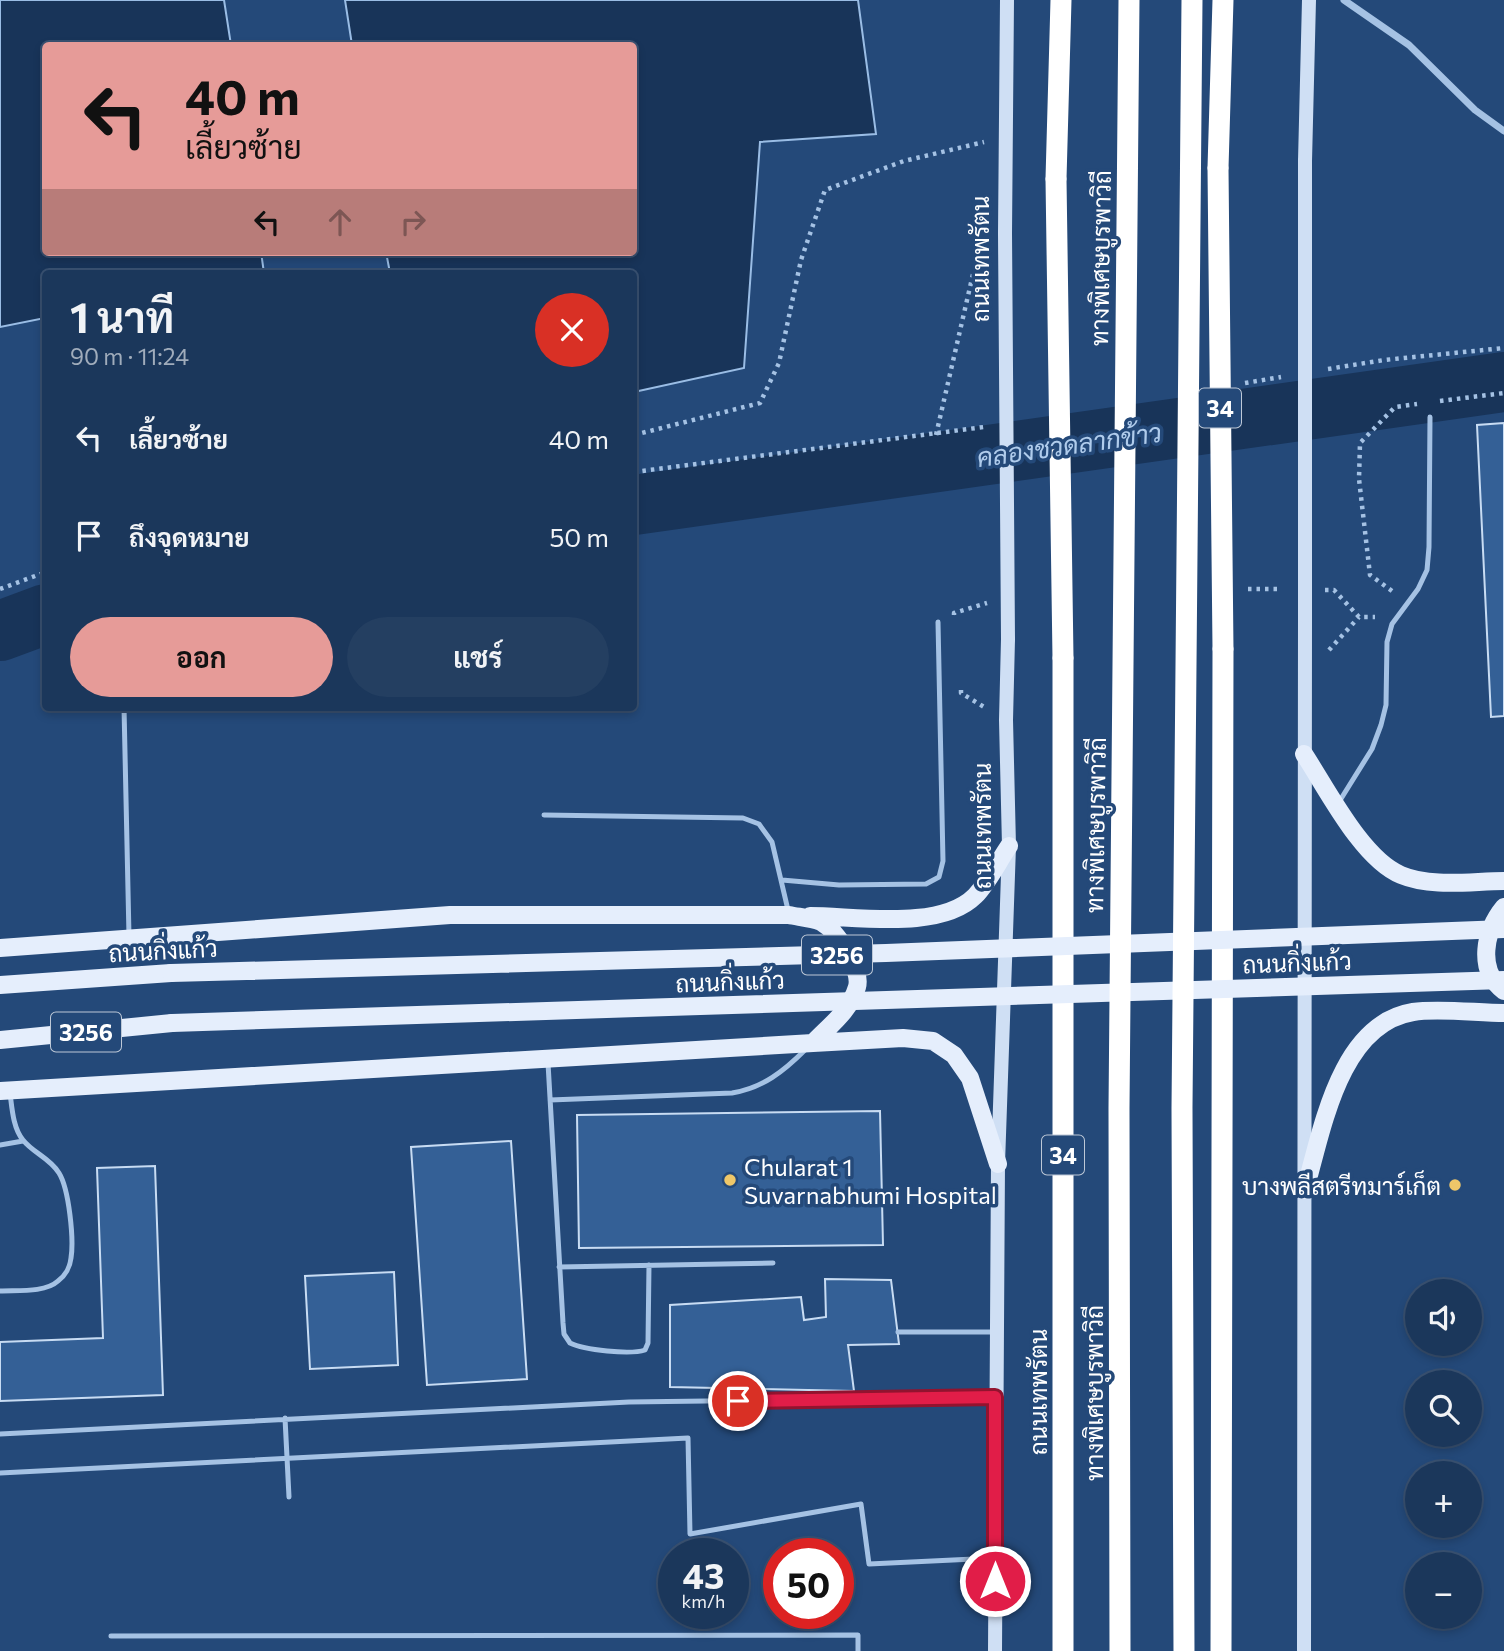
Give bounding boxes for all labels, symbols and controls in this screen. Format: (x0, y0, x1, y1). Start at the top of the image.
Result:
text: 40 m (185, 65, 300, 125)
icon: left (70, 70, 161, 161)
text: เลี้ยวซ้าย (185, 126, 302, 166)
street label: ทางพิเศษบูรพาวิถี (1084, 170, 1120, 346)
street label: ถนนเทพรัตน (965, 196, 994, 322)
icon: left (248, 203, 286, 241)
icon: ahead (321, 203, 359, 241)
icon: right (394, 203, 432, 241)
text: 1 นาที (70, 290, 174, 342)
button: close (535, 293, 609, 367)
text: 90 m · 11:24 (70, 342, 189, 370)
road number: 34 (1199, 388, 1241, 428)
water label: คลองชวดลากข้าว (975, 416, 1163, 472)
icon: left (70, 419, 108, 457)
text: เลี้ยวซ้าย (129, 423, 228, 454)
text: 40 m (549, 423, 609, 454)
icon: arrive (70, 517, 108, 555)
text: ถึงจุดหมาย (129, 521, 250, 552)
text: 50 m (549, 521, 609, 552)
button: ออก (70, 617, 333, 697)
button: แชร์ (347, 617, 609, 697)
street label: ทางพิเศษบูรพาวิถี (1079, 737, 1115, 913)
street label: ถนนเทพรัตน (967, 763, 996, 889)
street label: ถนนกิ่งแก้ว (107, 929, 218, 967)
road number: 3256 (802, 936, 872, 974)
street label: ถนนกิ่งแก้ว (1242, 942, 1352, 978)
street label: ถนนกิ่งแก้ว (675, 961, 785, 997)
road number: 3256 (51, 1012, 121, 1051)
road number: 34 (1042, 1136, 1084, 1174)
place label: Chularat 1 Suvarnabhumi Hospital (744, 1152, 997, 1209)
place label: บางพลีสตรีทมาร์เก็ต (1242, 1170, 1441, 1200)
marker: Chularat 1 Suvarnabhumi Hospital (722, 1172, 738, 1188)
marker: บางพลีสตรีทมาร์เก็ต (1447, 1177, 1463, 1193)
map controls (1405, 1279, 1482, 1629)
button: sound (1405, 1279, 1482, 1356)
street label: ทางพิเศษบูรพาวิถี (1079, 1305, 1112, 1481)
street label: ถนนเทพรัตน (1023, 1329, 1052, 1455)
button: search (1405, 1370, 1482, 1447)
pin (708, 1371, 768, 1431)
icon: arrive (719, 1382, 757, 1420)
button: + (1405, 1461, 1482, 1538)
speed limit sign: 50 (763, 1538, 854, 1629)
position arrow (958, 1544, 1032, 1618)
button: − (1405, 1552, 1482, 1629)
text: 43 (683, 1553, 724, 1596)
text: km/h (682, 1590, 725, 1612)

